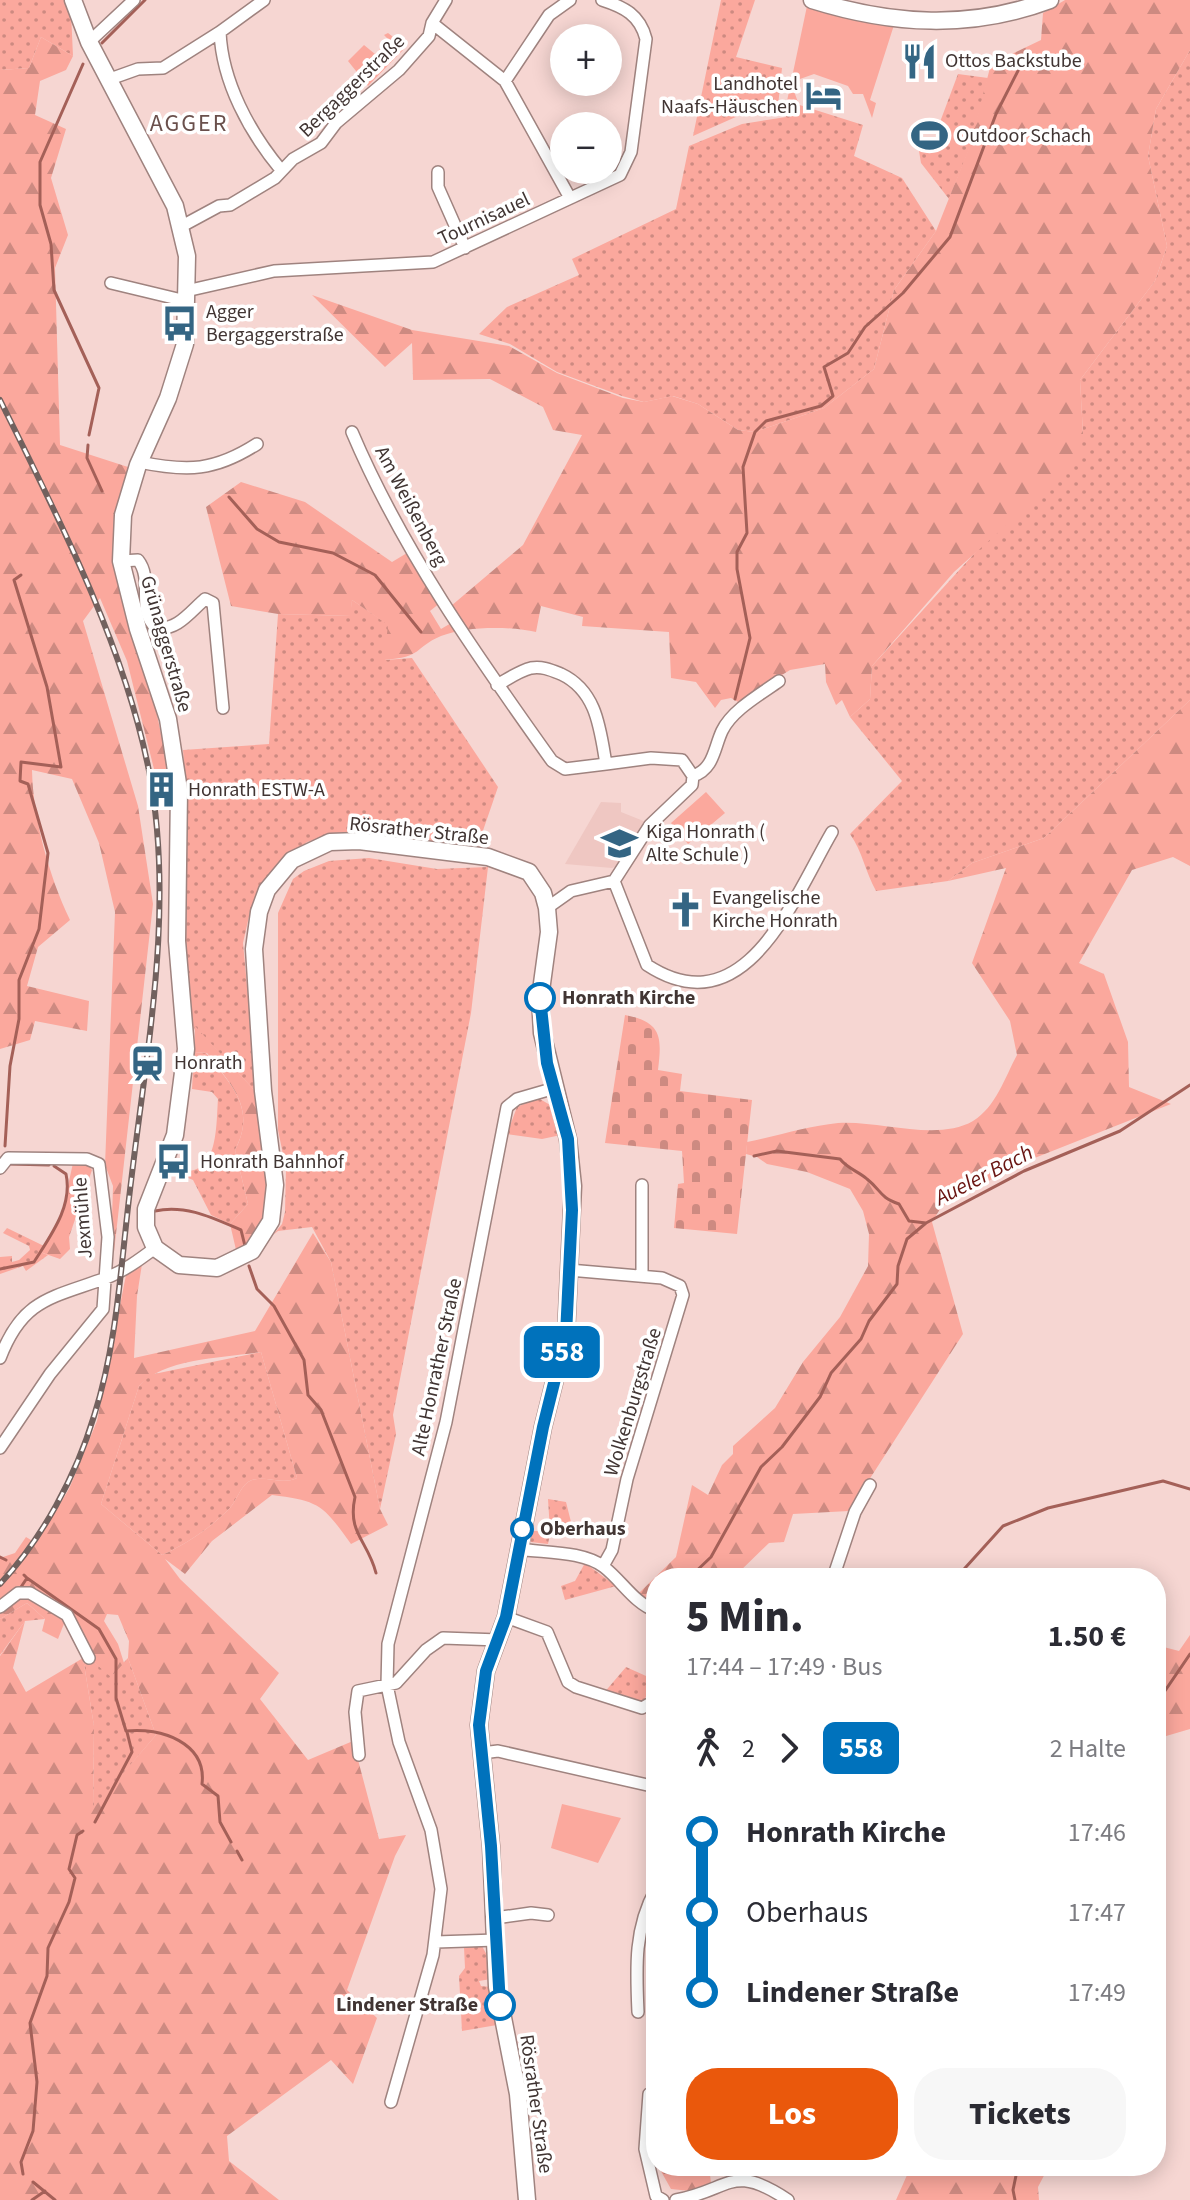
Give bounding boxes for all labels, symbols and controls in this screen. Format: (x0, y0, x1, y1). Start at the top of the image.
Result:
map controls (550, 24, 622, 184)
button: + (550, 24, 622, 96)
street label: Bergaggerstraße (293, 28, 411, 144)
restaurant icon: Ottos Backstube (900, 42, 938, 80)
place label: Ottos Backstube (945, 47, 1082, 75)
place label: Landhotel Naafs-Häuschen (661, 70, 798, 121)
hotel icon: Landhotel Naafs-Häuschen (805, 77, 843, 115)
district label: AGGER (150, 106, 228, 141)
button: − (550, 112, 622, 184)
sports icon: Outdoor Schach (911, 117, 949, 155)
place label: Outdoor Schach (956, 122, 1091, 150)
street label: Tournisauel (434, 186, 534, 252)
place label: Agger Bergaggerstraße (206, 298, 344, 349)
bus stop icon: Agger Bergaggerstraße (161, 305, 199, 343)
street label: Am Weißenberg (368, 441, 454, 571)
street label: Grünaggerstraße (133, 573, 199, 715)
building icon: Honrath ESTW-A (143, 771, 181, 809)
place label: Honrath ESTW-A (188, 776, 325, 804)
street label: Rösrather Straße (348, 810, 490, 852)
place label: Kiga Honrath ( Alte Schule ) (646, 818, 765, 869)
school or university icon: Kiga Honrath ( Alte Schule ) (601, 824, 639, 862)
place label: Evangelische Kirche Honrath (712, 884, 838, 935)
church icon: Evangelische Kirche Honrath (667, 890, 705, 928)
marker: Honrath Kirche (525, 983, 555, 1013)
place label: Honrath Kirche (562, 984, 695, 1012)
station icon: Honrath (129, 1044, 167, 1082)
place label: Honrath (174, 1049, 243, 1077)
water label: Aueler Bach (928, 1137, 1039, 1214)
bus stop icon: Honrath Bahnhof (155, 1143, 193, 1181)
place label: Honrath Bahnhof (200, 1148, 345, 1176)
street label: Jexmühle (66, 1176, 100, 1260)
street label: Alte Honrather Straße (404, 1276, 470, 1458)
street label: Wolkenburgstraße (597, 1324, 669, 1480)
line badge: 558 (516, 1326, 608, 1378)
text: 558 (540, 1332, 584, 1372)
place label: Oberhaus (540, 1515, 626, 1543)
marker: Oberhaus (511, 1518, 533, 1540)
text: 5 Min. (686, 1586, 804, 1649)
text: 1.50 € (1048, 1615, 1126, 1658)
text: 17:44 – 17:49 · Bus (686, 1648, 882, 1685)
icon: walk (686, 1726, 730, 1770)
icon: forward (767, 1726, 811, 1770)
text: 558 (839, 1728, 883, 1768)
text: 2 (742, 1730, 755, 1767)
text: 2 Halte (1050, 1730, 1126, 1767)
text: Honrath Kirche (746, 1811, 946, 1854)
text: 17:46 (1068, 1814, 1126, 1851)
text: Oberhaus (746, 1891, 868, 1934)
text: 17:47 (1068, 1894, 1126, 1931)
text: Lindener Straße (746, 1971, 959, 2014)
text: 17:49 (1068, 1974, 1126, 2011)
marker: Lindener Straße (485, 1990, 515, 2020)
place label: Lindener Straße (336, 1991, 478, 2019)
street label: Rösrather Straße (512, 2033, 560, 2175)
button: Los (686, 2068, 898, 2160)
button: Tickets (914, 2068, 1126, 2160)

